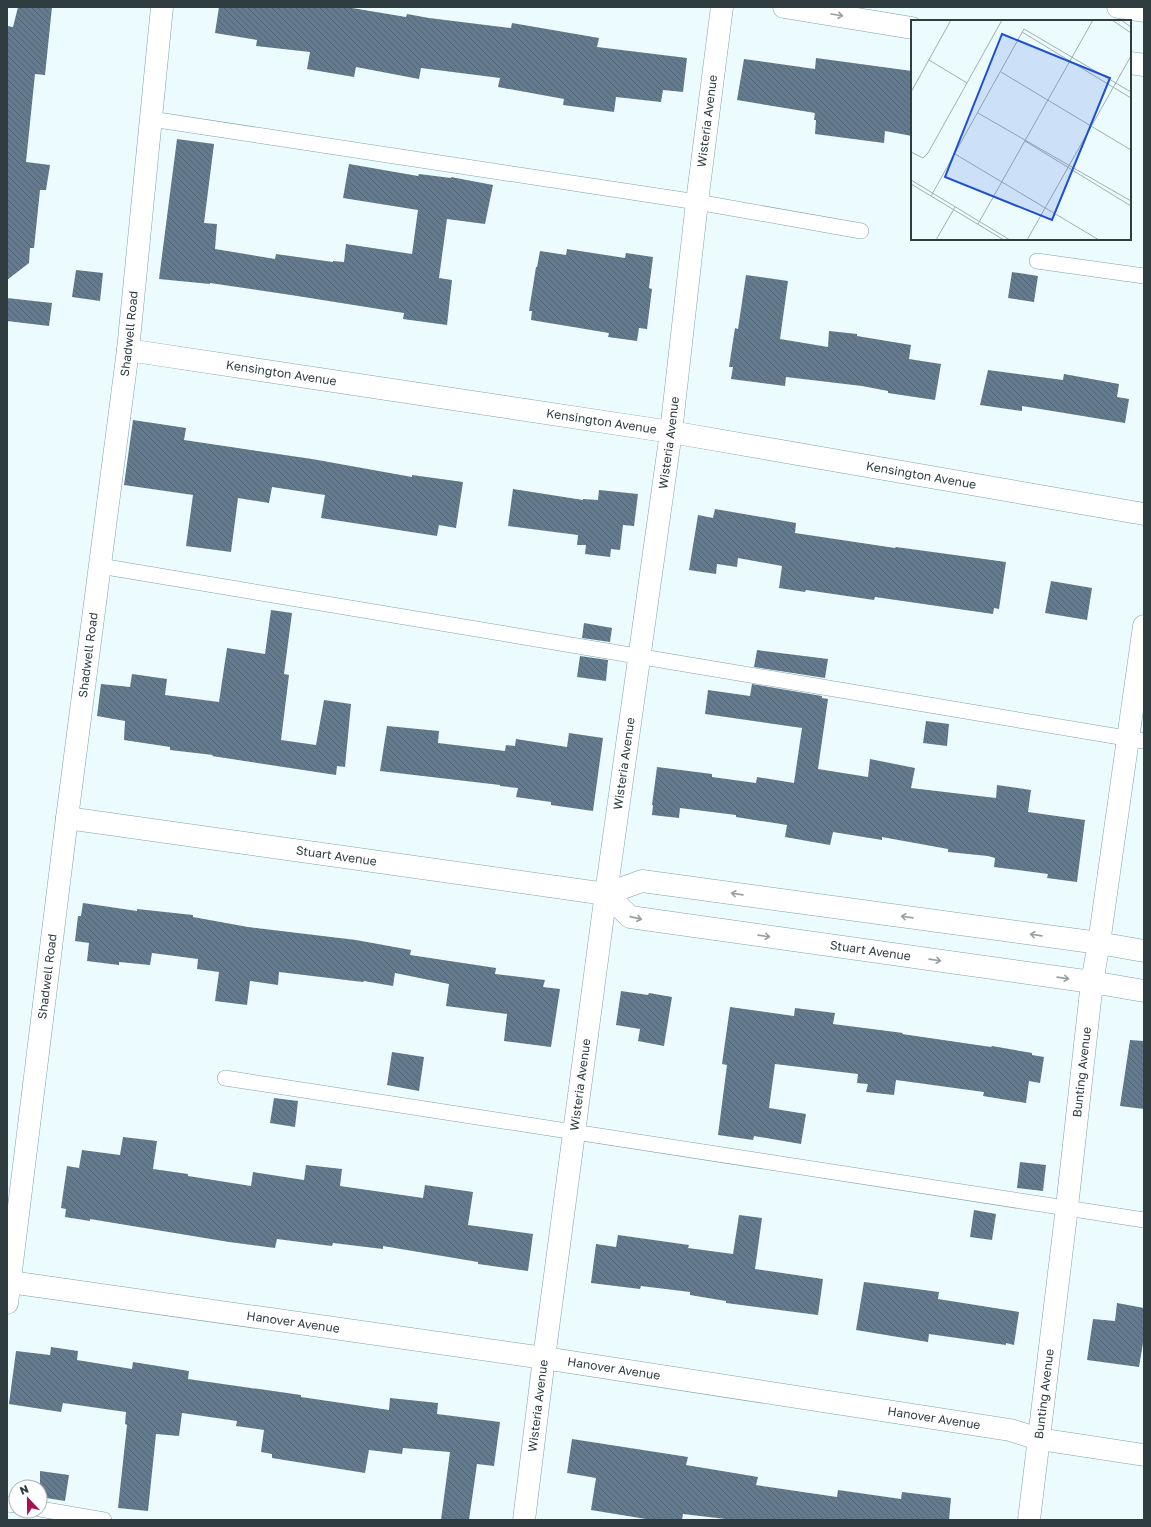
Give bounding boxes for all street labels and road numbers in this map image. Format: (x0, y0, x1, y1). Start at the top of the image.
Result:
street label: Wisteria Avenue (694, 74, 720, 168)
street label: Shadwell Road (117, 290, 141, 377)
street label: Kensington Avenue (225, 357, 338, 388)
street label: Wisteria Avenue (655, 396, 682, 490)
street label: Kensington Avenue (545, 405, 658, 437)
street label: Kensington Avenue (865, 458, 977, 492)
street label: Shadwell Road (75, 611, 101, 699)
street label: Wisteria Avenue (610, 716, 638, 811)
street label: Stuart Avenue (295, 842, 378, 869)
street label: Shadwell Road (34, 933, 60, 1020)
street label: Stuart Avenue (829, 937, 912, 963)
street label: Bunting Avenue (1069, 1026, 1094, 1118)
street label: Wisteria Avenue (566, 1037, 593, 1132)
street label: Hanover Avenue (246, 1308, 341, 1336)
street label: Bunting Avenue (1031, 1348, 1057, 1440)
street label: Hanover Avenue (566, 1354, 661, 1383)
street label: Wisteria Avenue (524, 1359, 551, 1453)
street label: Hanover Avenue (887, 1403, 982, 1432)

